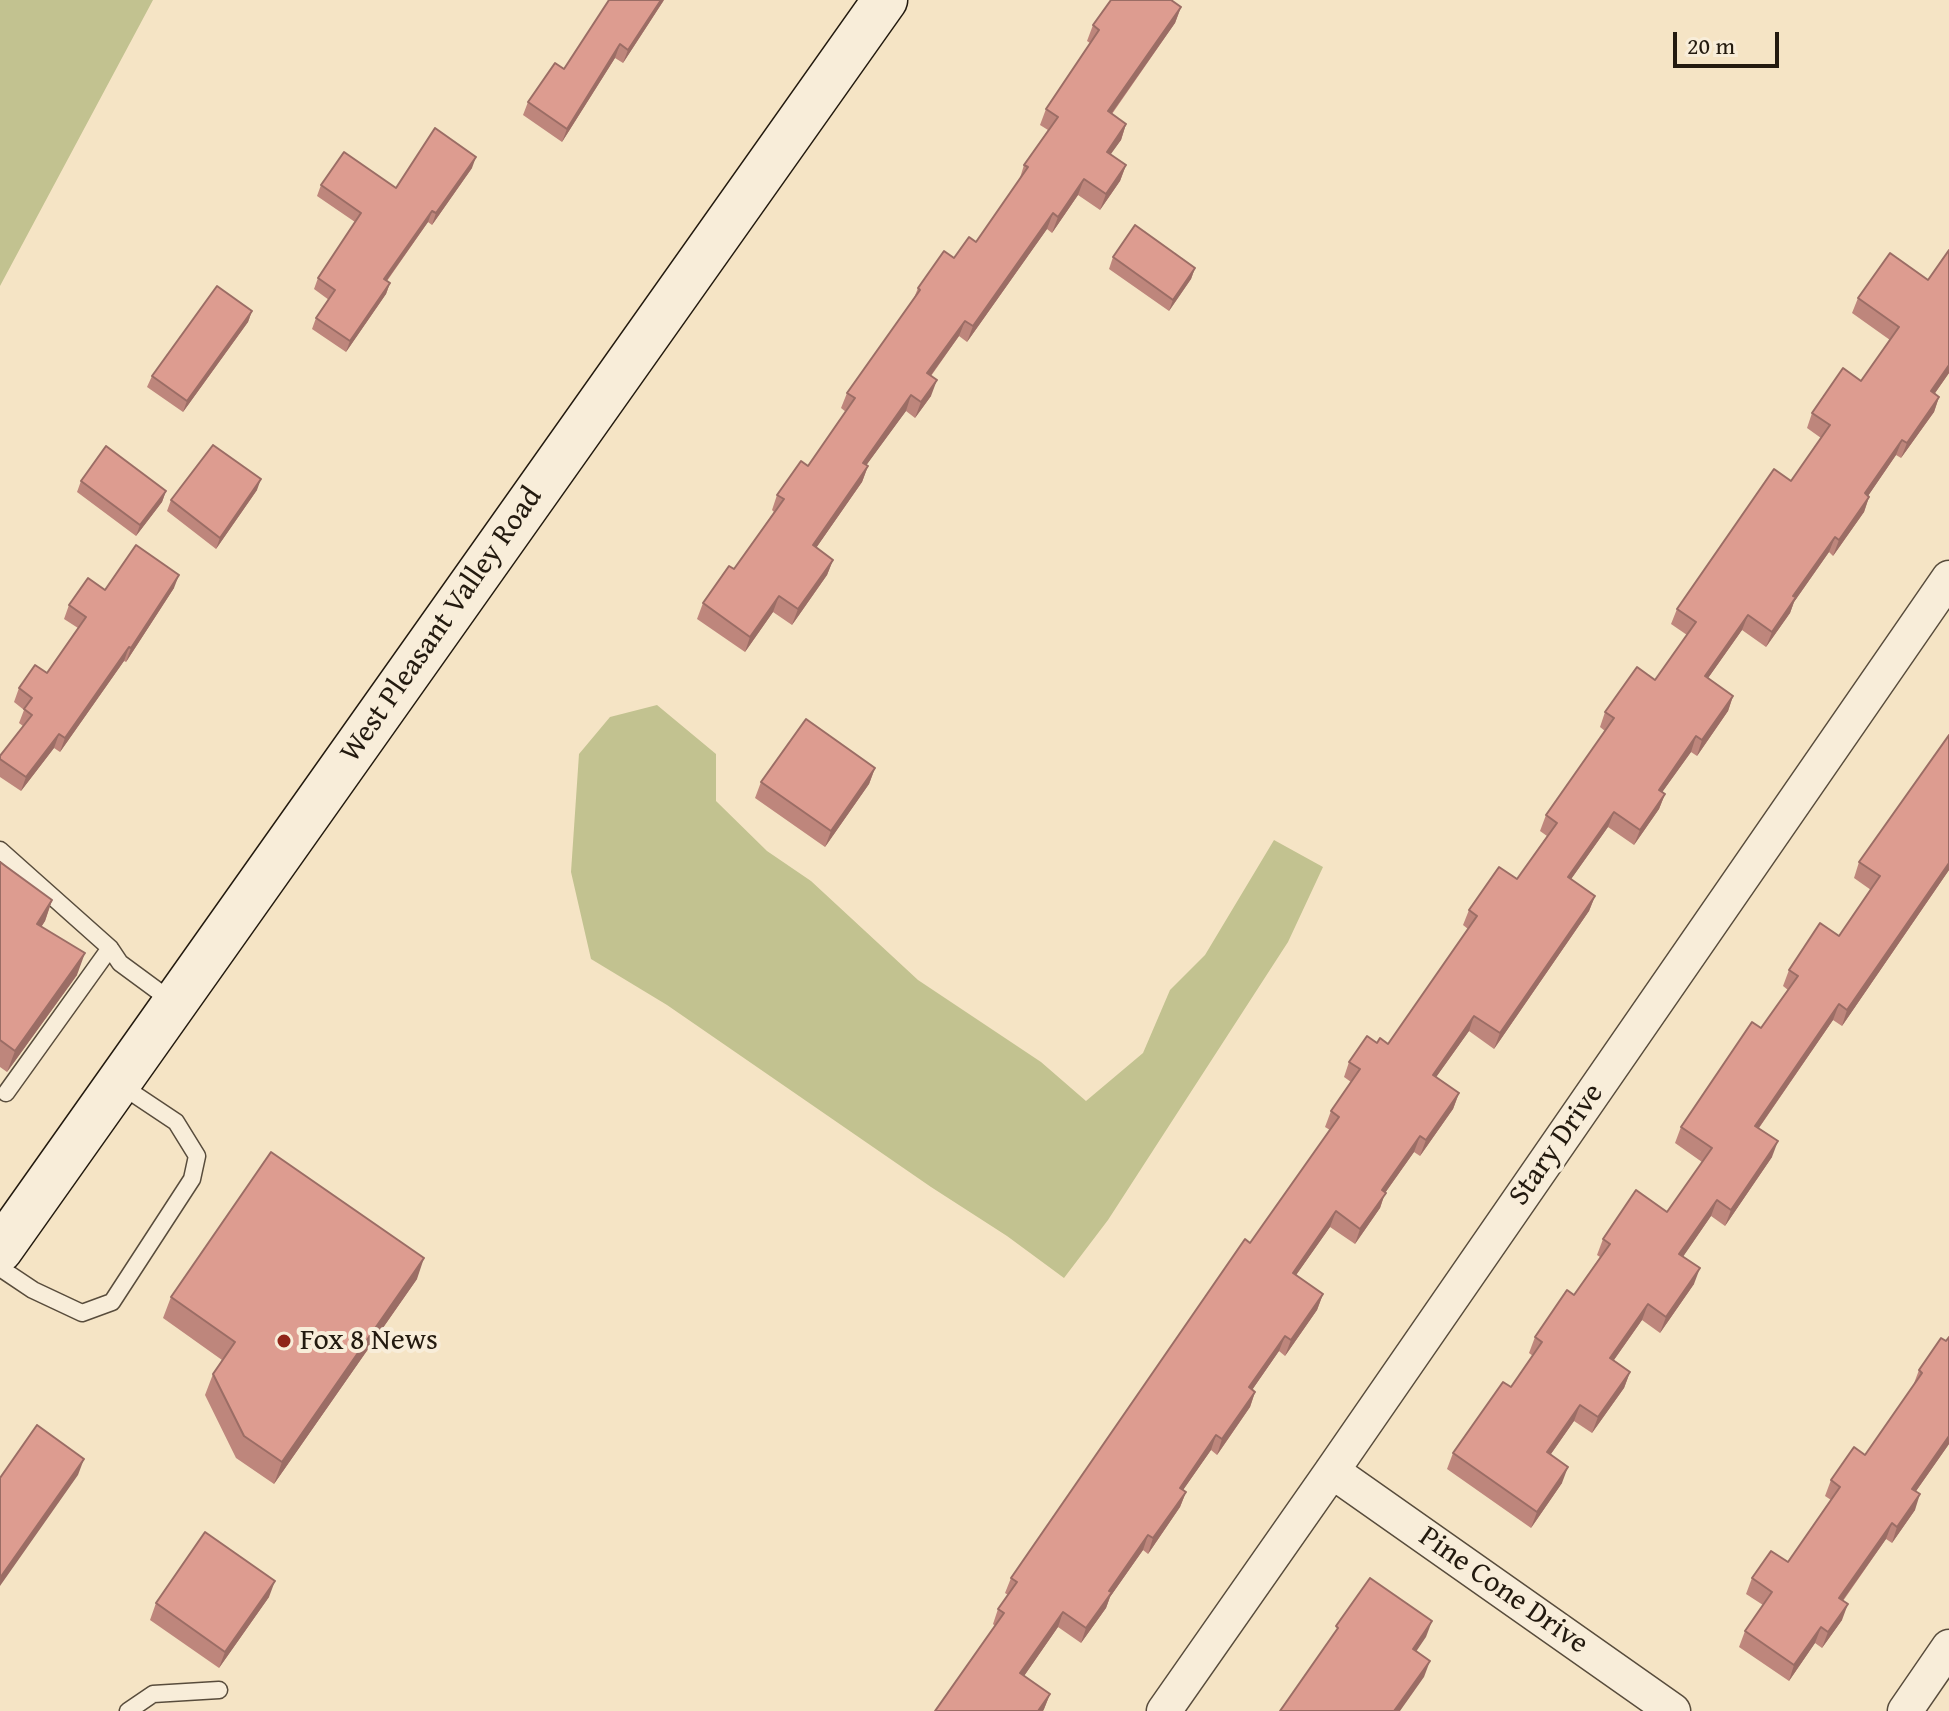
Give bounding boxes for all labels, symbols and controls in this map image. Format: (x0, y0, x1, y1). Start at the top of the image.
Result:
scale bar (1677, 16, 1783, 66)
text: 20 m (1687, 28, 1735, 63)
street label: West Pleasant Valley Road (333, 480, 551, 770)
street label: Stary Drive (1502, 1077, 1612, 1213)
place label: Fox 8 News (300, 1323, 438, 1359)
marker: Fox 8 News (275, 1332, 293, 1350)
street label: Pine Cone Drive (1411, 1519, 1595, 1663)

